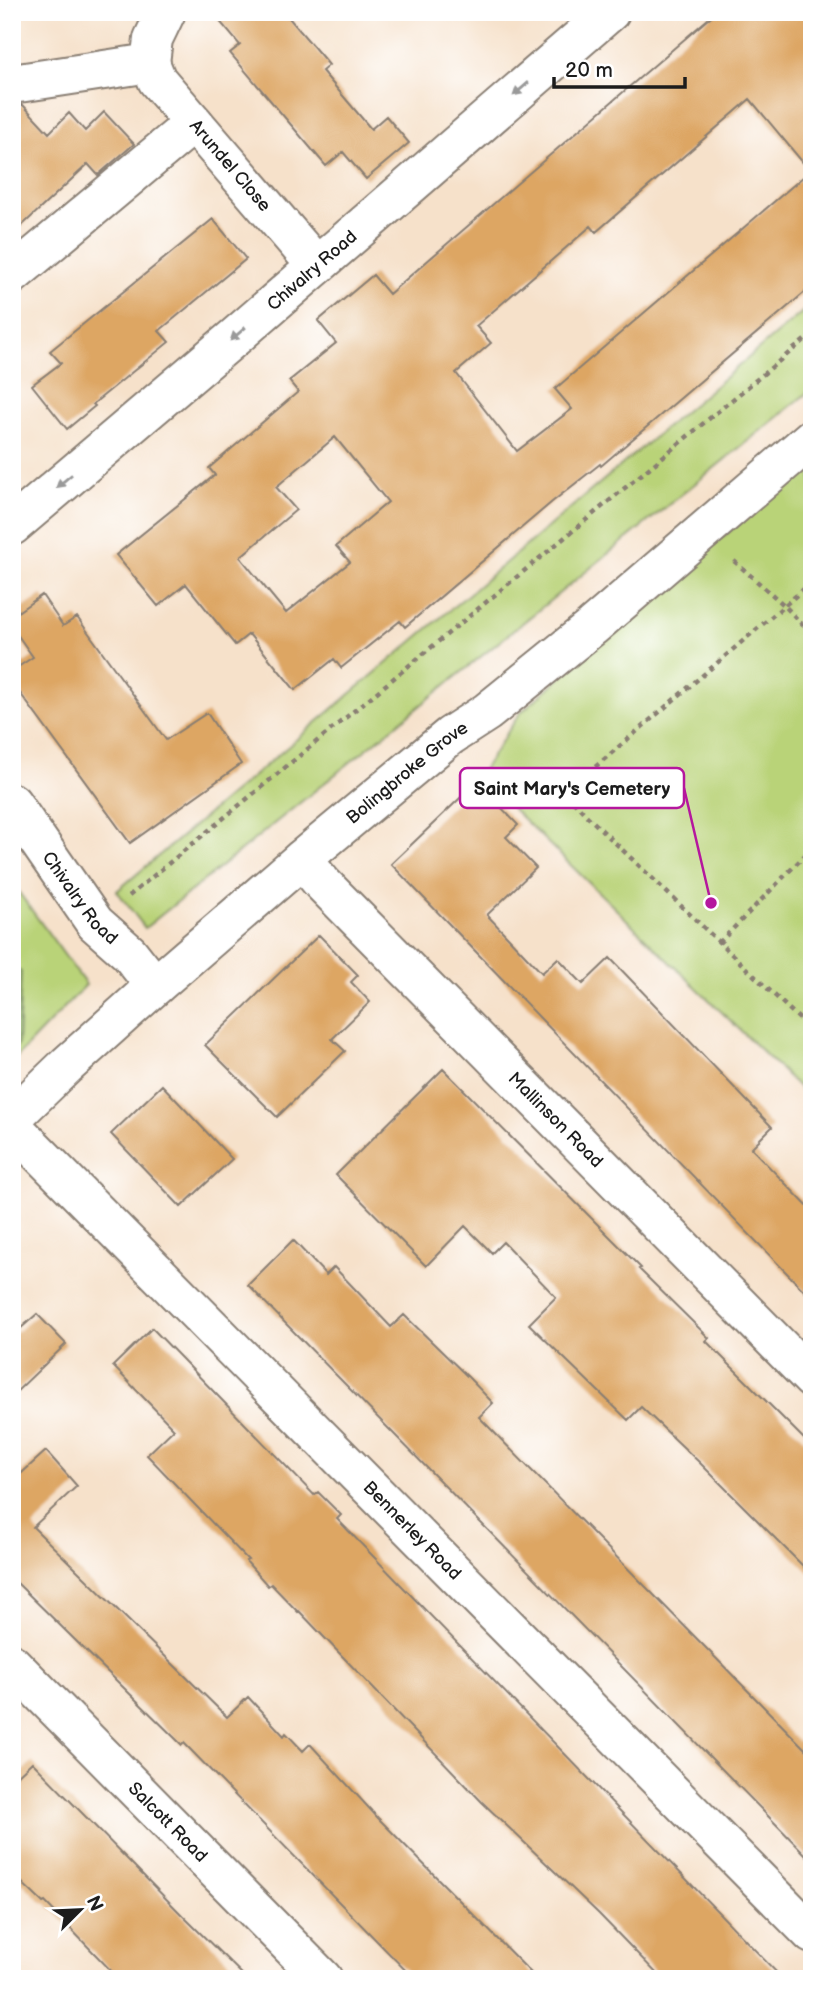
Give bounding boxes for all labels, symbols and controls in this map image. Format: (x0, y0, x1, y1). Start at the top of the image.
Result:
scale bar (554, 46, 686, 90)
text: 20 m (565, 58, 613, 83)
one-way arrow (512, 81, 529, 96)
street label: Arundel Close (185, 116, 275, 216)
street label: Chivalry Road (263, 226, 361, 315)
one-way arrow (229, 326, 247, 342)
one-way arrow (56, 473, 73, 488)
street label: Bolingbroke Grove (342, 717, 472, 829)
callout: Saint Mary's Cemetery (460, 768, 684, 808)
text: Saint Mary's Cemetery (474, 778, 670, 801)
street label: Chivalry Road (38, 848, 122, 949)
street label: Mallinson Road (504, 1068, 607, 1172)
street label: Bennerley Road (359, 1477, 465, 1584)
street label: Salcott Road (124, 1778, 212, 1867)
north arrow (46, 1876, 116, 1946)
text: N (81, 1892, 108, 1915)

